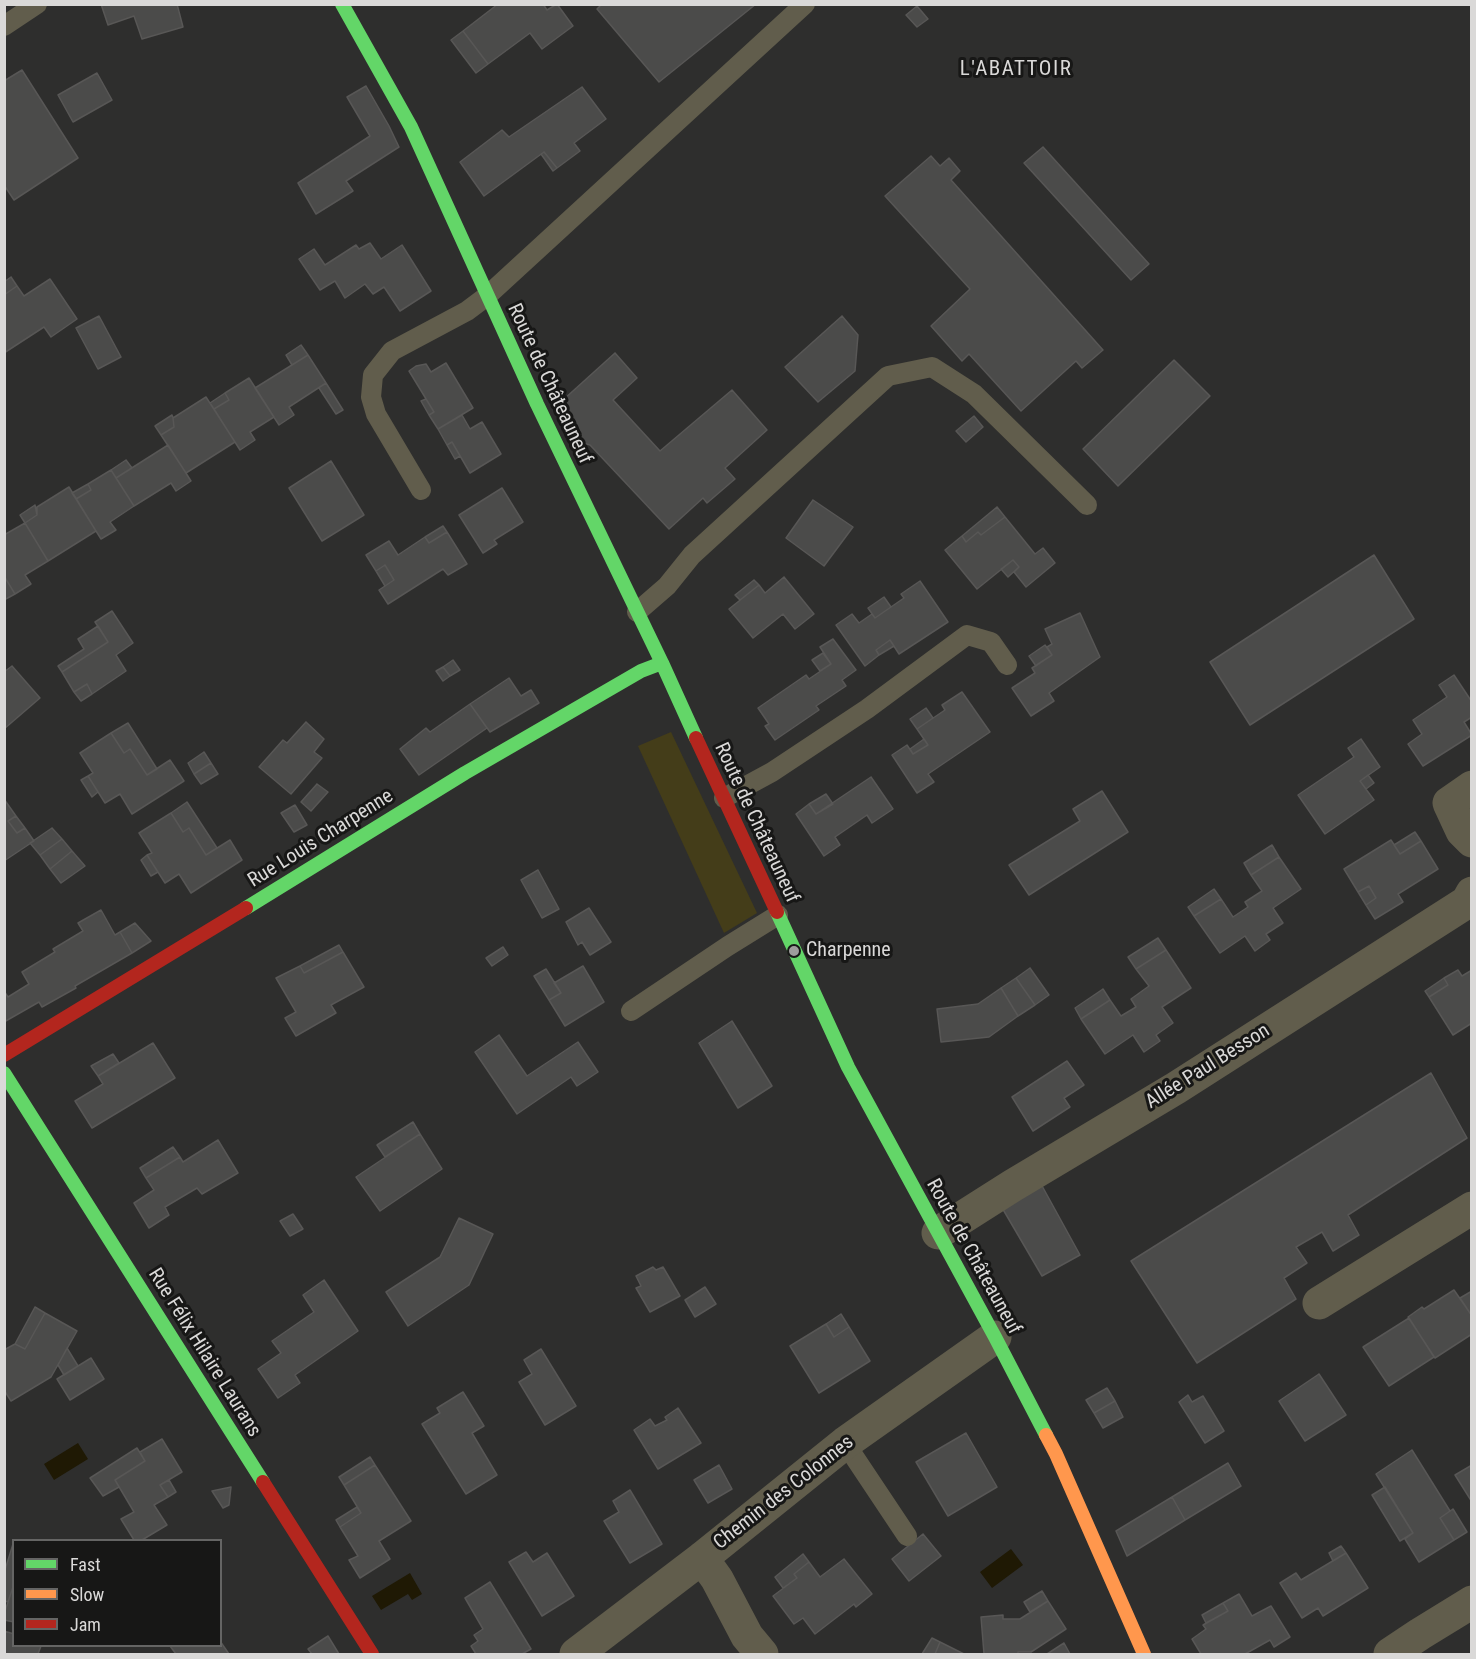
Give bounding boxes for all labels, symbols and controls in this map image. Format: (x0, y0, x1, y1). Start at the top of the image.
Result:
district label: L'ABATTOIR (960, 57, 1072, 83)
street label: Route de Châteauneuf (501, 300, 597, 468)
street label: Route de Châteauneuf (708, 739, 804, 907)
street label: Rue Louis Charpenne (244, 785, 398, 893)
place label: Charpenne (806, 939, 891, 963)
marker: Charpenne (787, 944, 801, 958)
street label: Allée Paul Besson (1142, 1019, 1274, 1115)
street label: Route de Châteauneuf (920, 1175, 1026, 1339)
street label: Rue Félix Hilaire Laurans (142, 1264, 266, 1442)
street label: Chemin des Colonnes (709, 1431, 859, 1555)
legend (12, 1539, 222, 1647)
text: Fast (70, 1554, 101, 1575)
text: Slow (70, 1584, 104, 1605)
text: Jam (70, 1614, 101, 1635)

